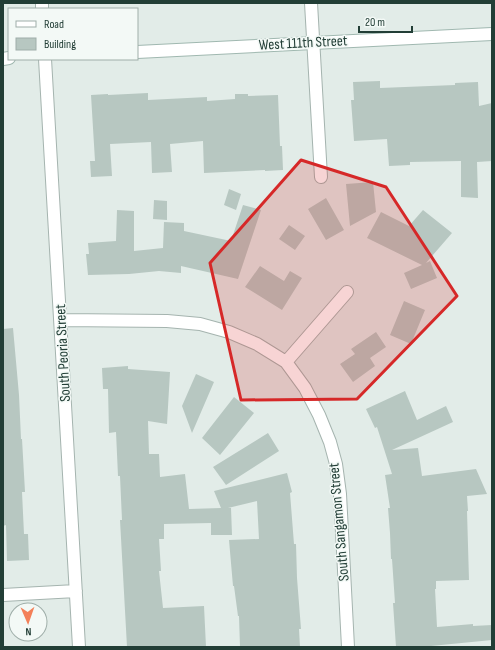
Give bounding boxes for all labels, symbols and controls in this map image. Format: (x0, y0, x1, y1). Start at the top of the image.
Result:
legend (8, 8, 138, 60)
scale bar (359, 8, 412, 34)
text: 20 m (365, 15, 385, 30)
text: Road (44, 17, 64, 32)
street label: West 111th Street (258, 31, 348, 55)
text: Building (44, 37, 76, 52)
street label: South Peoria Street (51, 303, 75, 402)
street label: South Sangamon Street (324, 462, 354, 582)
north arrow (8, 602, 48, 642)
text: N (25, 625, 31, 638)

